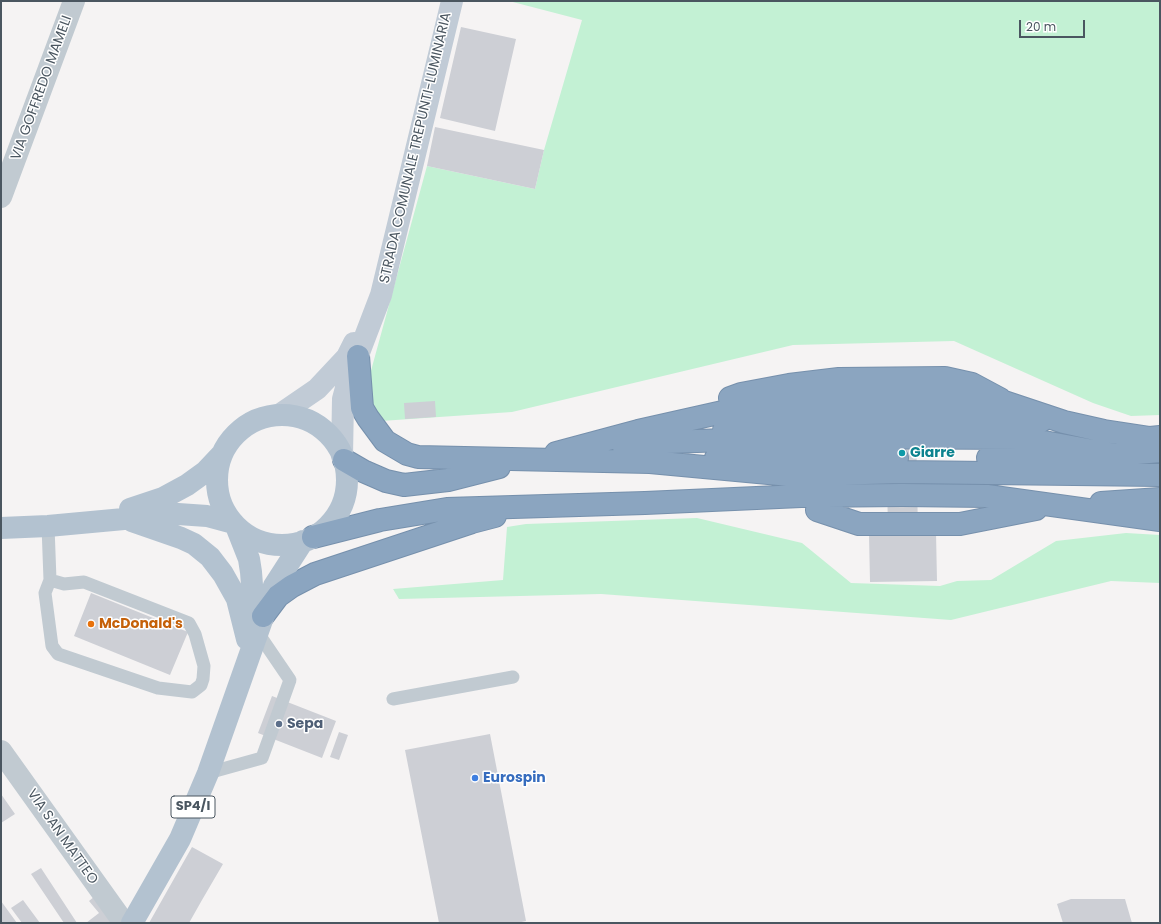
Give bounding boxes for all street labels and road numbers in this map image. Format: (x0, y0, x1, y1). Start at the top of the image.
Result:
street label: STRADA COMUNALE TREPUNTI-LUMINARIA (377, 11, 455, 285)
street label: VIA GOFFREDO MAMELI (8, 13, 76, 163)
street label: VIA SAN MATTEO (23, 786, 101, 888)
road number: SP4/I (171, 796, 215, 818)

